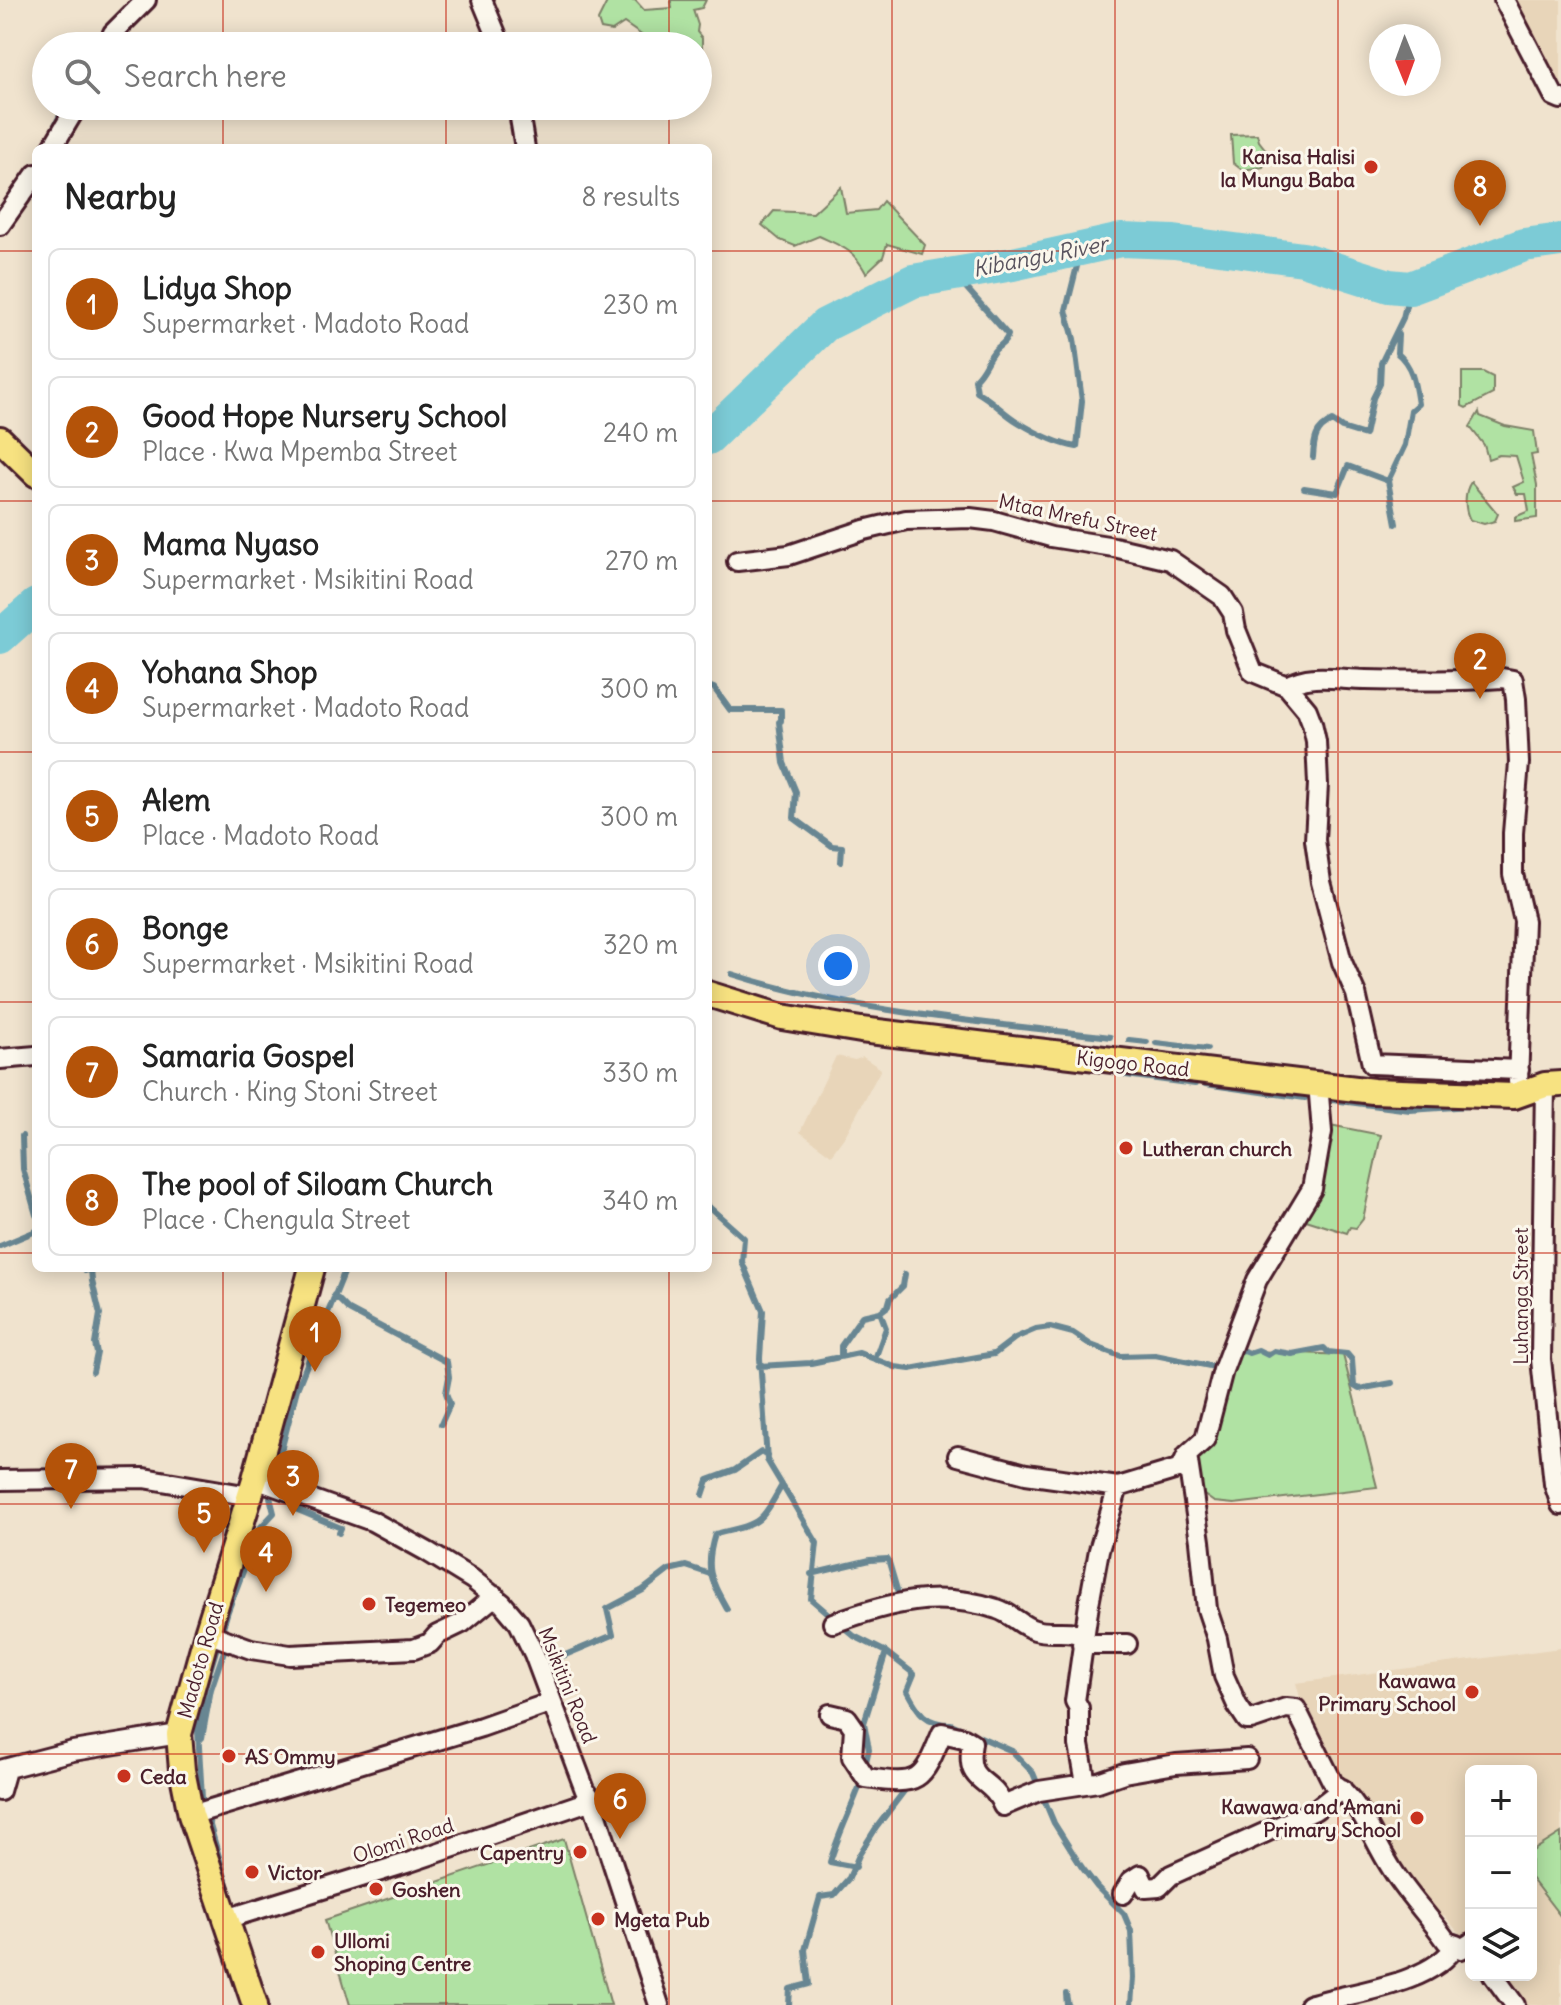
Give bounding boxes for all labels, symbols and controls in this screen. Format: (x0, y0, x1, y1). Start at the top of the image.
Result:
north arrow (1369, 24, 1441, 96)
search box (32, 32, 712, 120)
icon: search (60, 54, 104, 98)
text: Search here (124, 57, 287, 95)
place label: Kanisa Halisi la Mungu Baba (1220, 144, 1356, 192)
marker: Kanisa Halisi la Mungu Baba (1362, 158, 1380, 176)
pin: 8 (1454, 160, 1506, 226)
text: Nearby (64, 175, 177, 218)
text: 8 results (582, 180, 680, 213)
water label: Kibangu River (970, 229, 1113, 283)
text: Lidya Shop (142, 269, 292, 307)
text: 1 (87, 288, 97, 321)
text: 230 m (603, 288, 678, 321)
text: Supermarket · Madoto Road (142, 307, 469, 340)
text: Good Hope Nursery School (142, 397, 507, 435)
text: 2 (85, 416, 99, 449)
text: 240 m (603, 416, 678, 449)
text: Place · Kwa Mpemba Street (142, 435, 457, 468)
street label: Mtaa Mrefu Street (996, 488, 1160, 546)
text: Mama Nyaso (142, 525, 319, 563)
text: 3 (85, 544, 99, 577)
text: 270 m (605, 544, 678, 577)
text: Supermarket · Msikitini Road (142, 563, 474, 596)
pin: 2 (1454, 633, 1506, 699)
text: Yohana Shop (142, 653, 318, 691)
text: 4 (84, 672, 100, 705)
text: 300 m (600, 672, 678, 705)
text: Supermarket · Madoto Road (142, 691, 469, 724)
text: Alem (142, 781, 210, 819)
text: 5 (85, 800, 99, 833)
text: 300 m (600, 800, 678, 833)
text: Place · Madoto Road (142, 819, 379, 852)
text: Bonge (142, 909, 229, 947)
text: 6 (84, 928, 100, 961)
text: 320 m (603, 928, 678, 961)
your location (818, 946, 858, 986)
text: Supermarket · Msikitini Road (142, 947, 474, 980)
text: Samaria Gospel (142, 1037, 355, 1075)
street label: Kigogo Road (1075, 1045, 1191, 1081)
text: 7 (86, 1056, 98, 1089)
text: 330 m (602, 1056, 678, 1089)
text: Church · King Stoni Street (142, 1075, 437, 1108)
place label: Lutheran church (1142, 1136, 1293, 1161)
marker: Lutheran church (1117, 1139, 1135, 1157)
text: The pool of Siloam Church (142, 1165, 493, 1203)
text: 8 (85, 1184, 99, 1217)
text: 340 m (602, 1184, 678, 1217)
text: Place · Chengula Street (142, 1203, 410, 1236)
street label: Luhanga Street (1508, 1227, 1533, 1365)
pin: 1 (289, 1306, 341, 1372)
pin: 7 (45, 1443, 97, 1509)
pin: 3 (267, 1450, 319, 1516)
pin: 5 (178, 1487, 230, 1553)
pin: 4 (240, 1526, 292, 1592)
place label: Tegemeo (385, 1592, 466, 1617)
marker: Tegemeo (360, 1595, 378, 1613)
street label: Madoto Road (171, 1599, 229, 1721)
street label: Msikitini Road (533, 1623, 603, 1747)
place label: Kawawa Primary School (1318, 1668, 1457, 1716)
marker: Kawawa Primary School (1463, 1683, 1481, 1701)
place label: AS Ommy (245, 1744, 336, 1769)
marker: AS Ommy (220, 1747, 238, 1765)
place label: Ceda (140, 1764, 187, 1789)
map controls (1465, 1765, 1537, 1981)
button: + (1465, 1765, 1537, 1837)
marker: Ceda (115, 1767, 133, 1785)
pin: 6 (594, 1773, 646, 1839)
place label: Kawawa and Amani Primary School (1221, 1794, 1401, 1842)
marker: Kawawa and Amani Primary School (1408, 1809, 1426, 1827)
street label: Olomi Road (349, 1812, 457, 1868)
button: − (1465, 1837, 1537, 1909)
place label: Capentry (480, 1840, 564, 1865)
marker: Capentry (571, 1843, 589, 1861)
place label: Victor (268, 1860, 322, 1885)
marker: Victor (243, 1863, 261, 1881)
place label: Goshen (392, 1877, 461, 1902)
marker: Goshen (367, 1880, 385, 1898)
place label: Mgeta Pub (614, 1907, 710, 1932)
button: layers (1465, 1909, 1537, 1981)
marker: Mgeta Pub (589, 1910, 607, 1928)
place label: Ullomi Shoping Centre (334, 1928, 471, 1976)
marker: Ullomi Shoping Centre (309, 1943, 327, 1961)

